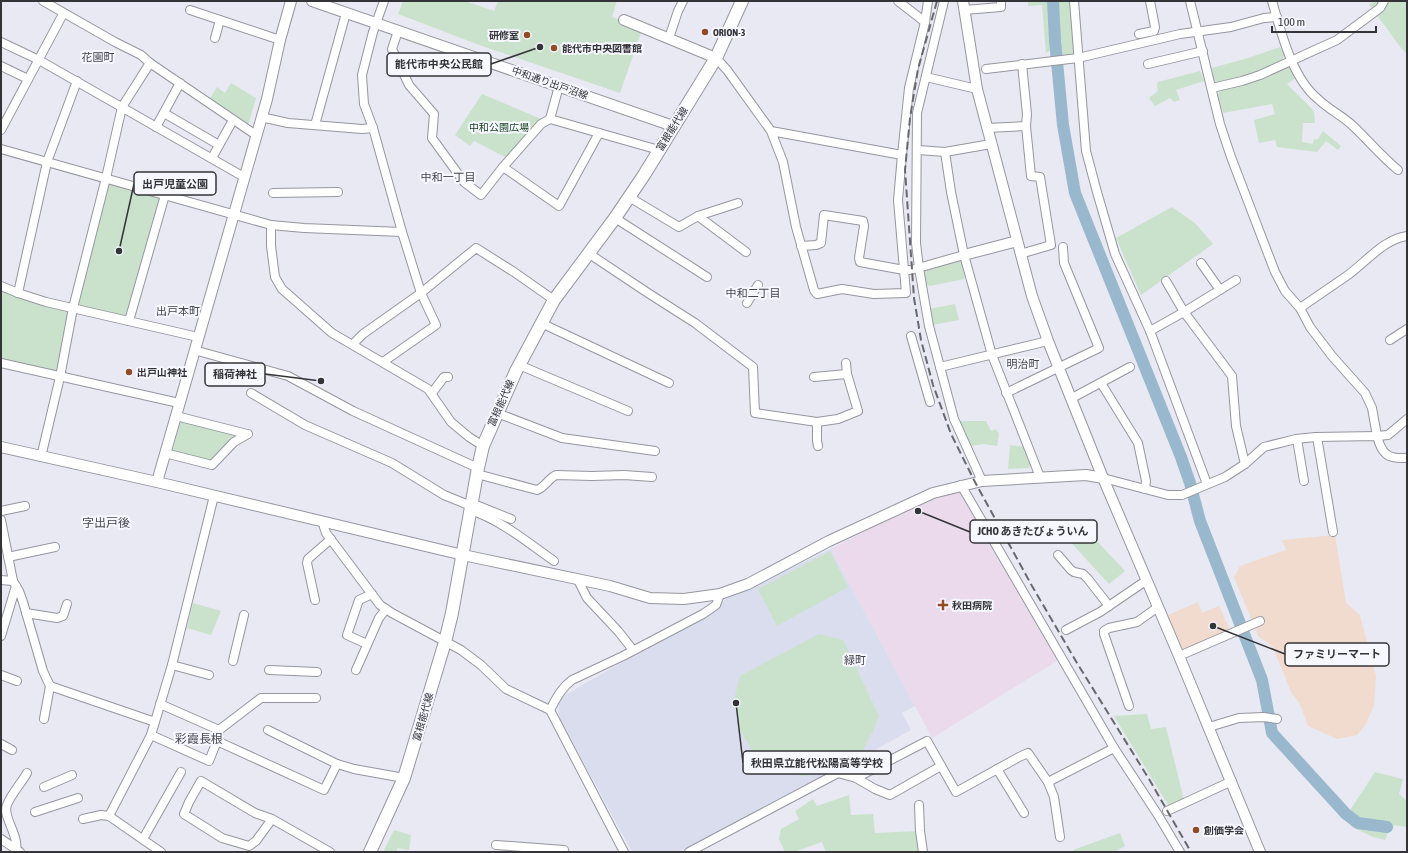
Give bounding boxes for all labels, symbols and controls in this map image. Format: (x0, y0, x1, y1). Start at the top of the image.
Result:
scale bar (1272, 8, 1376, 34)
text: 100 m (1278, 15, 1305, 29)
marker: ORION-3 (700, 27, 710, 37)
place label: ORION-3 (713, 27, 746, 38)
place label: 研修室 (489, 30, 519, 41)
marker: 研修室 (522, 30, 532, 40)
marker: 能代市中央図書館 (549, 43, 559, 53)
place label: 能代市中央図書館 (562, 43, 642, 54)
district label: 花園町 (82, 51, 115, 63)
callout: 能代市中央公民館 (387, 53, 491, 76)
text: 能代市中央公民館 (395, 58, 483, 70)
street label: 中和通り出戸沼線 (510, 65, 590, 101)
street label: 富根能代線 (654, 105, 690, 153)
park label: 中和公園広場 (469, 122, 529, 133)
district label: 中和一丁目 (421, 171, 476, 183)
callout: 出戸児童公園 (134, 172, 216, 195)
text: 出戸児童公園 (142, 178, 208, 190)
district label: 中和二丁目 (726, 287, 781, 299)
district label: 出戸本町 (156, 305, 200, 317)
district label: 明治町 (1007, 358, 1040, 370)
callout: 稲荷神社 (205, 363, 265, 386)
marker: 出戸山神社 (124, 367, 134, 377)
place label: 出戸山神社 (137, 367, 188, 378)
text: 稲荷神社 (213, 368, 257, 380)
street label: 富根能代線 (486, 378, 516, 428)
district label: 字出戸後 (82, 516, 130, 530)
callout: JCHO あきたびょういん (970, 520, 1097, 543)
text: JCHO あきたびょういん (977, 525, 1088, 537)
marker: 秋田病院 (937, 599, 949, 611)
place label: 秋田病院 (952, 600, 992, 611)
callout: ファミリーマート (1285, 643, 1389, 666)
text: ファミリーマート (1293, 648, 1381, 660)
district label: 緑町 (844, 654, 866, 666)
street label: 富根能代線 (411, 691, 435, 743)
district label: 彩霞長根 (175, 732, 223, 746)
callout: 秋田県立能代松陽高等学校 (743, 751, 891, 774)
text: 秋田県立能代松陽高等学校 (751, 757, 883, 769)
marker: 創価学会 (1191, 825, 1201, 835)
place label: 創価学会 (1203, 825, 1244, 836)

